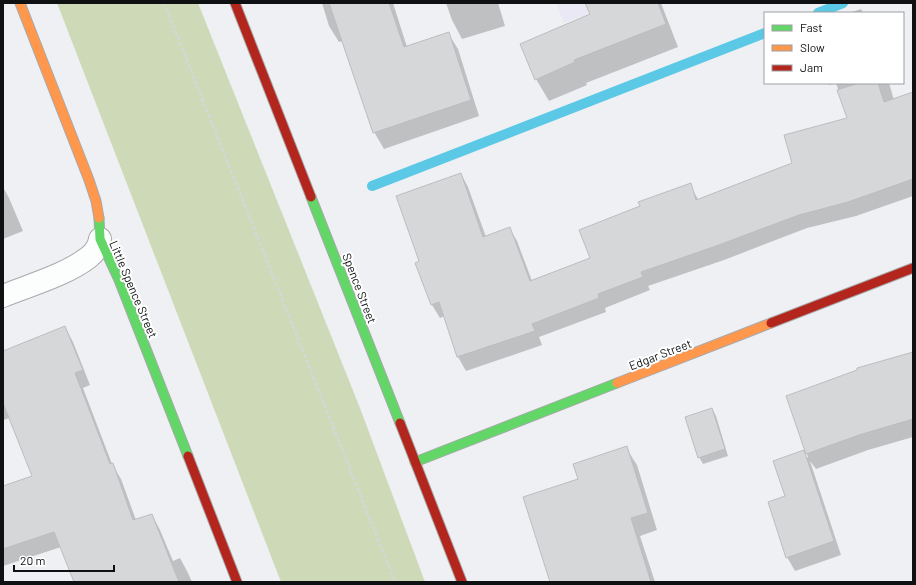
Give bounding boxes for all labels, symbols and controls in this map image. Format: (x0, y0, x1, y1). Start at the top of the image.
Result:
legend (764, 12, 904, 84)
text: Fast (800, 20, 823, 34)
text: Slow (800, 40, 825, 54)
text: Jam (800, 60, 823, 74)
street label: Little Spence Street (107, 238, 161, 340)
street label: Spence Street (340, 251, 380, 325)
street label: Edgar Street (627, 336, 693, 372)
scale bar (14, 547, 114, 573)
text: 20 m (20, 553, 46, 567)

